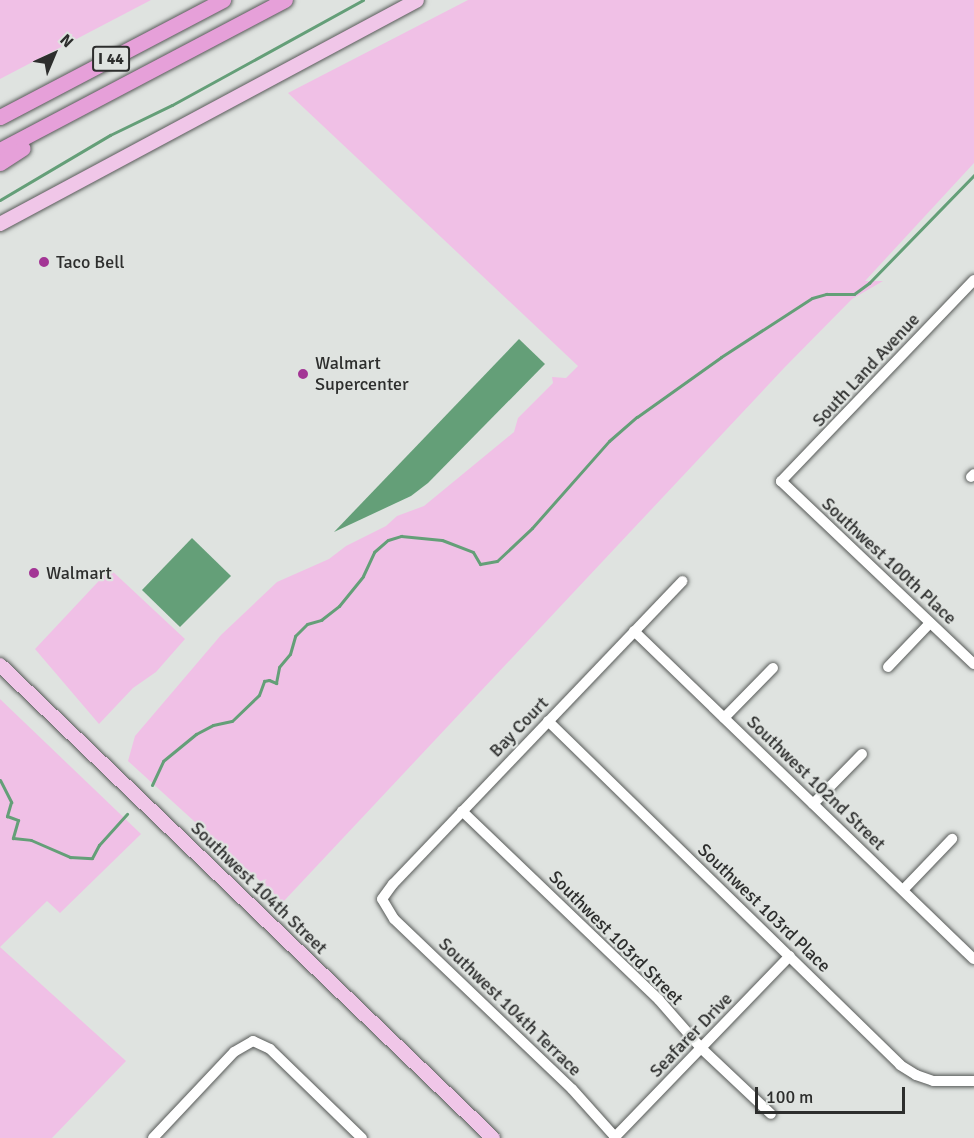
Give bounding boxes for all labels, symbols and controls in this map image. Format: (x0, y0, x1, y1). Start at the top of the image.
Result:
north arrow (24, 24, 84, 84)
text: N (56, 30, 77, 52)
road number: I 44 (92, 46, 130, 72)
place label: Taco Bell (56, 251, 125, 273)
marker: Taco Bell (37, 255, 51, 269)
street label: South Land Avenue (808, 309, 924, 431)
place label: Walmart Supercenter (315, 353, 409, 395)
marker: Walmart Supercenter (296, 367, 310, 381)
street label: Southwest 100th Place (817, 493, 961, 629)
place label: Walmart (46, 562, 112, 584)
marker: Walmart (27, 566, 41, 580)
street label: Bay Court (485, 692, 553, 762)
street label: Southwest 102nd Street (742, 711, 890, 855)
street label: Southwest 104th Street (186, 817, 332, 959)
street label: Southwest 103rd Place (693, 839, 835, 977)
street label: Southwest 103rd Street (544, 866, 688, 1010)
street label: Southwest 104th Terrace (434, 933, 586, 1081)
street label: Seafarer Drive (645, 988, 737, 1082)
scale bar (758, 1075, 908, 1113)
text: 100 m (766, 1086, 813, 1108)

